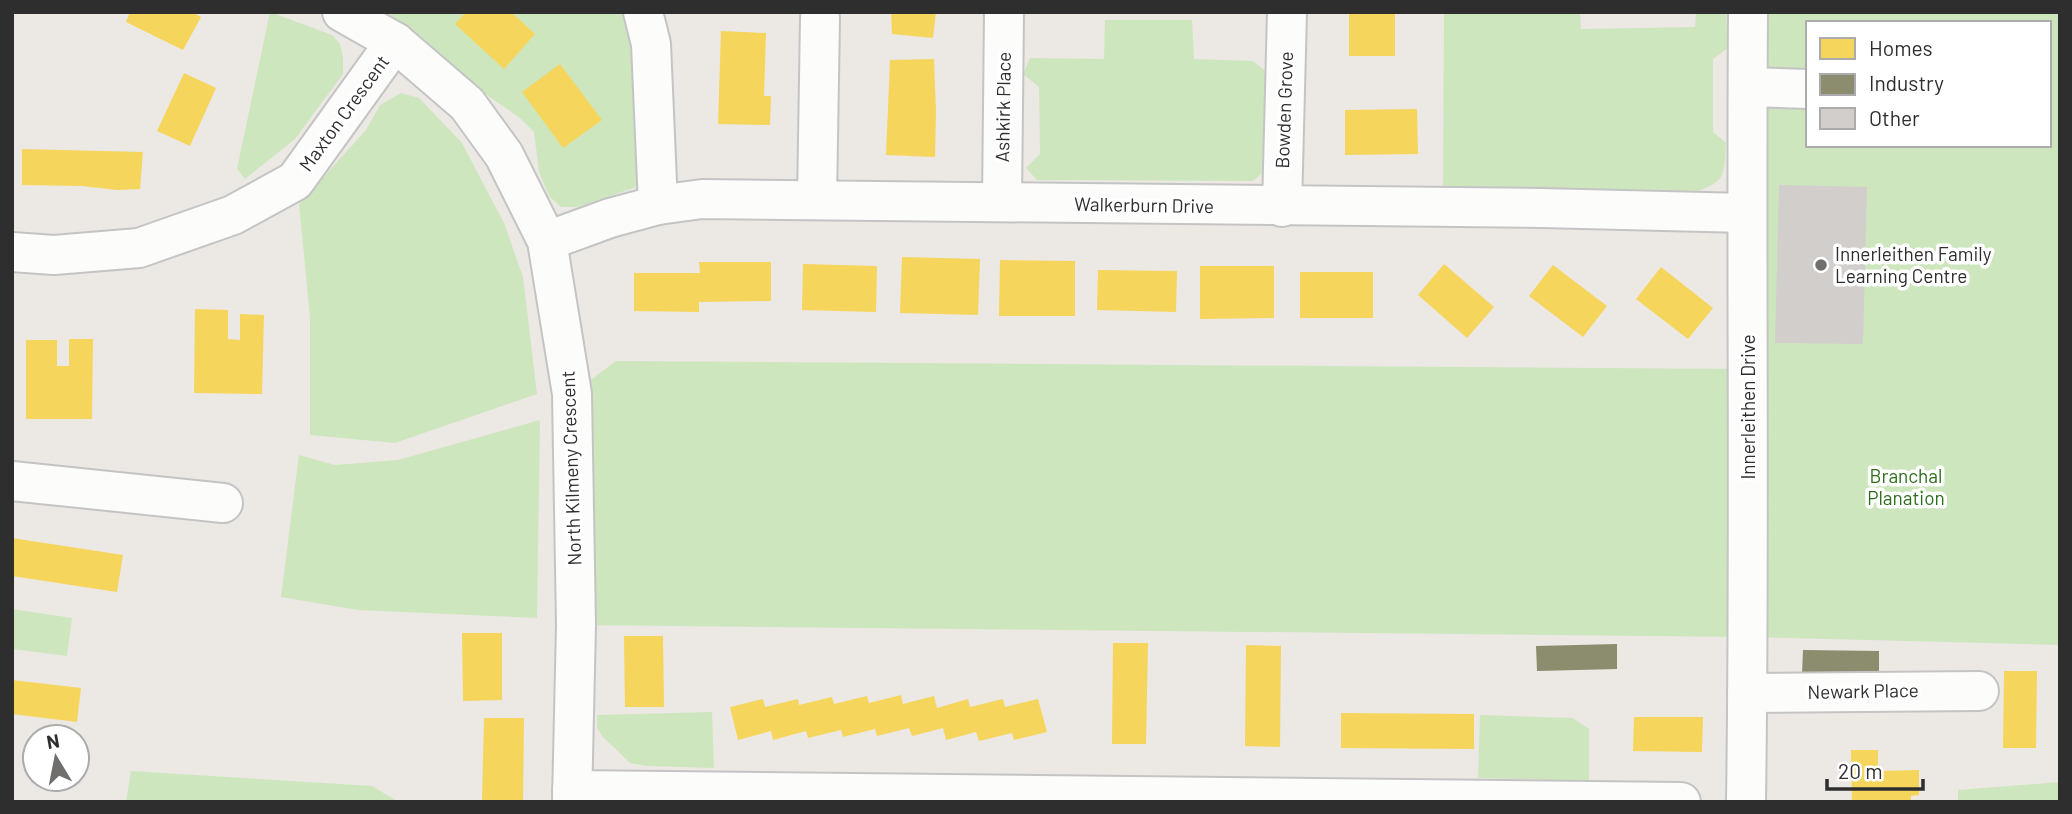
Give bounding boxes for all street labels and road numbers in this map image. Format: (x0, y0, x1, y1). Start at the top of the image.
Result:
street label: Maxton Crescent (294, 50, 393, 175)
street label: Ashkirk Place (990, 51, 1015, 163)
street label: Bowden Grove (1270, 51, 1297, 169)
street label: Walkerburn Drive (1074, 192, 1214, 217)
street label: Innerleithen Drive (1736, 334, 1759, 480)
street label: North Kilmeny Crescent (556, 370, 585, 566)
street label: Newark Place (1807, 678, 1919, 703)

